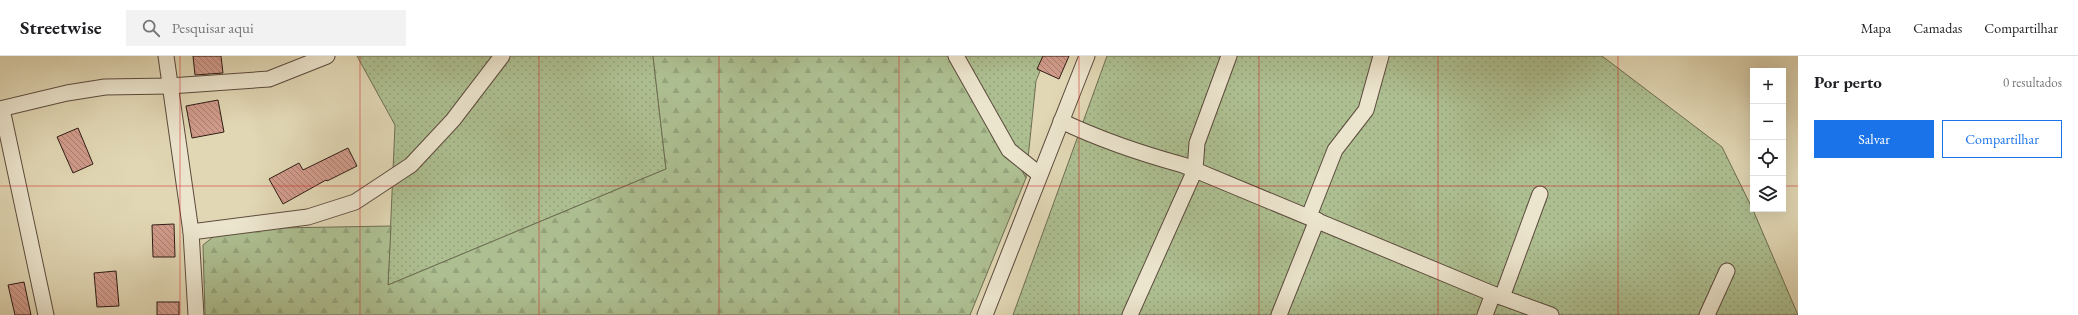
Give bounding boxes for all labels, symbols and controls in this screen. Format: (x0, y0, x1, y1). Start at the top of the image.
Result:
search box (126, 10, 406, 46)
text: Streetwise (20, 15, 102, 40)
icon: search (140, 17, 162, 39)
text: Pesquisar aqui (172, 18, 254, 37)
text: Mapa (1861, 19, 1891, 37)
text: Camadas (1913, 19, 1962, 37)
text: Compartilhar (1984, 19, 2058, 37)
map controls (1750, 68, 1786, 212)
button: + (1750, 68, 1786, 104)
text: Por perto (1814, 71, 1882, 93)
text: 0 resultados (2003, 74, 2062, 91)
button: − (1750, 104, 1786, 140)
button: Salvar (1814, 120, 1934, 158)
button: Compartilhar (1942, 120, 2062, 158)
button: locate (1750, 140, 1786, 176)
button: layers (1750, 176, 1786, 212)

